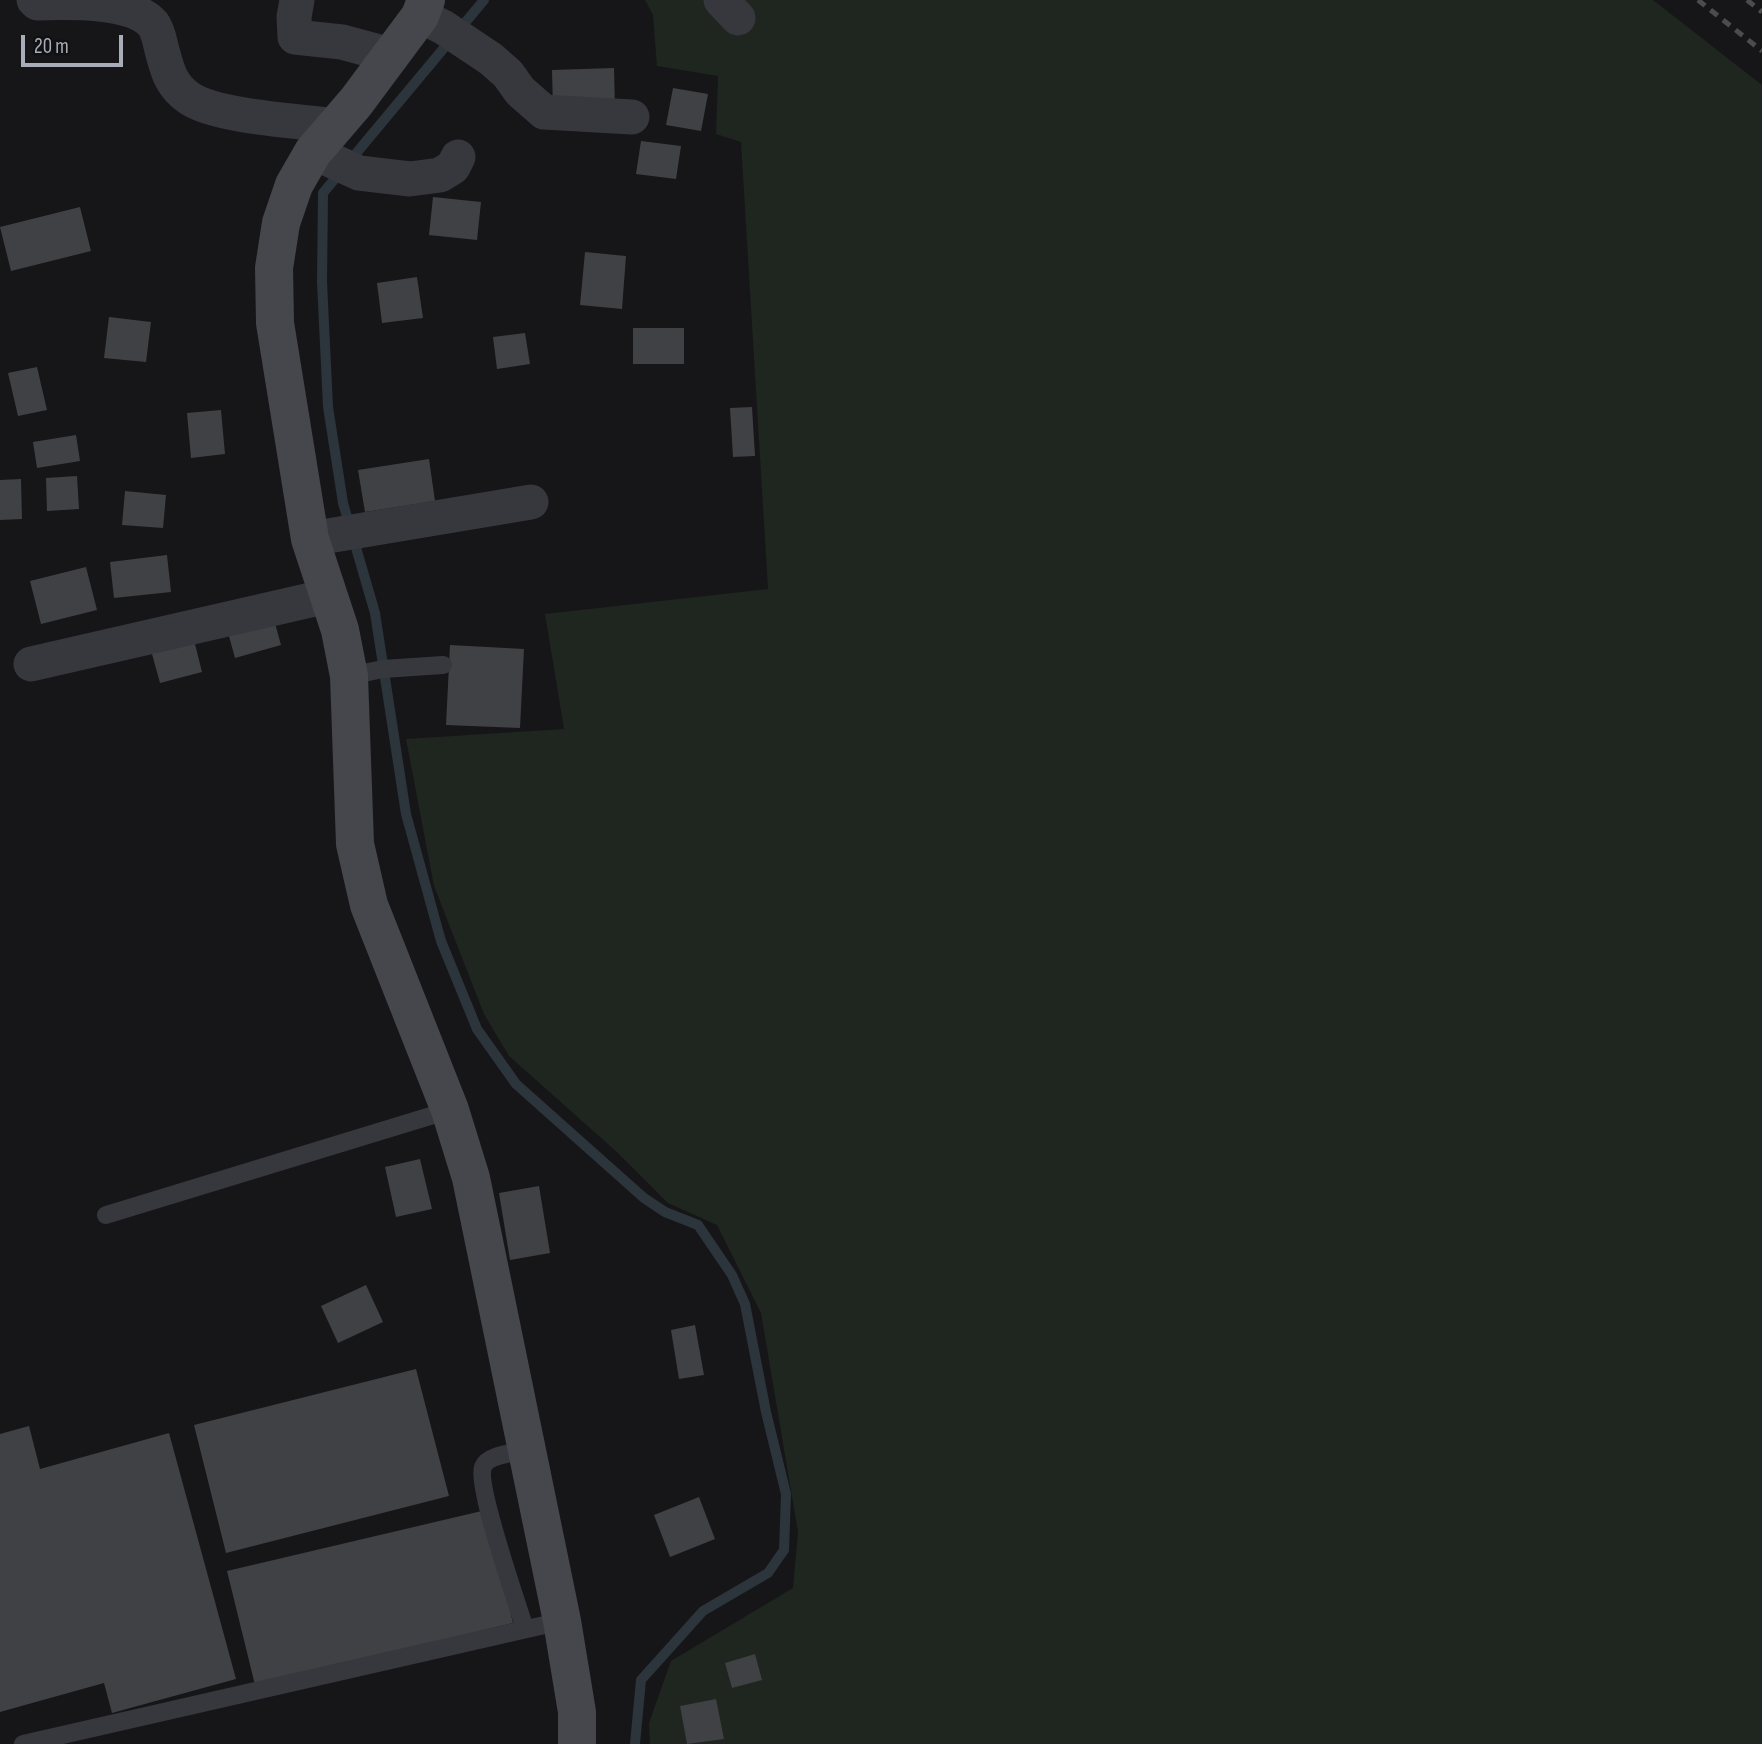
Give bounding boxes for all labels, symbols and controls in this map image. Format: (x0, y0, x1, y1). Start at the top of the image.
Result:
scale bar (24, 21, 126, 65)
text: 20 m (34, 34, 69, 59)

